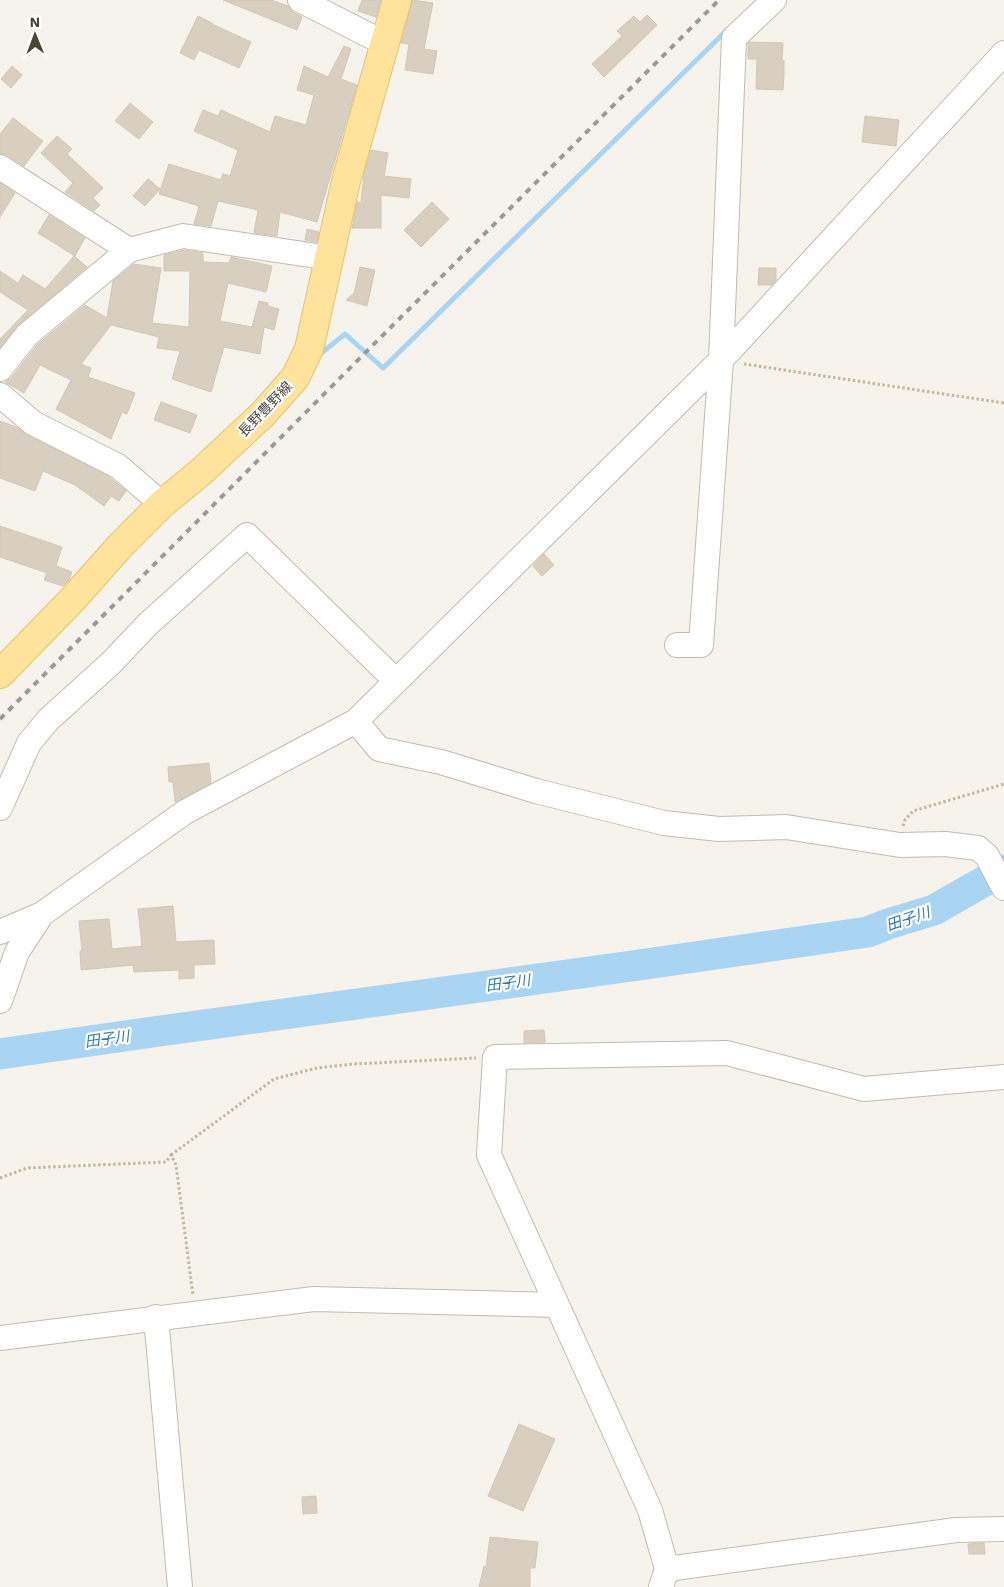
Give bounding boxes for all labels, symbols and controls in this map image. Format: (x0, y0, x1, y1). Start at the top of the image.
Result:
north arrow (10, 10, 60, 60)
text: N (29, 14, 40, 30)
street label: 長野豊野線 (235, 378, 295, 440)
water label: 田子川 (884, 903, 934, 935)
water label: 田子川 (484, 971, 534, 995)
water label: 田子川 (83, 1027, 133, 1051)

